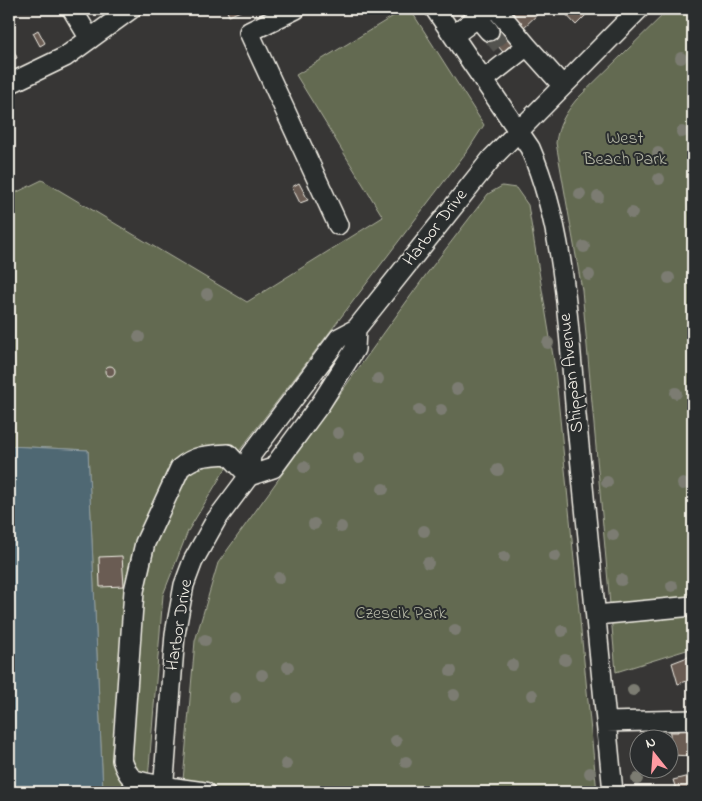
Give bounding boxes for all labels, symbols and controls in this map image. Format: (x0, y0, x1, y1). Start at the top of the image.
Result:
park label: West Beach Park (582, 126, 667, 173)
street label: Harbor Drive (397, 183, 475, 272)
street label: Shippan Avenue (553, 311, 591, 434)
street label: Harbor Drive (160, 576, 200, 673)
park label: Czescik Park (356, 601, 447, 627)
north arrow (630, 728, 680, 778)
text: N (643, 732, 658, 754)

